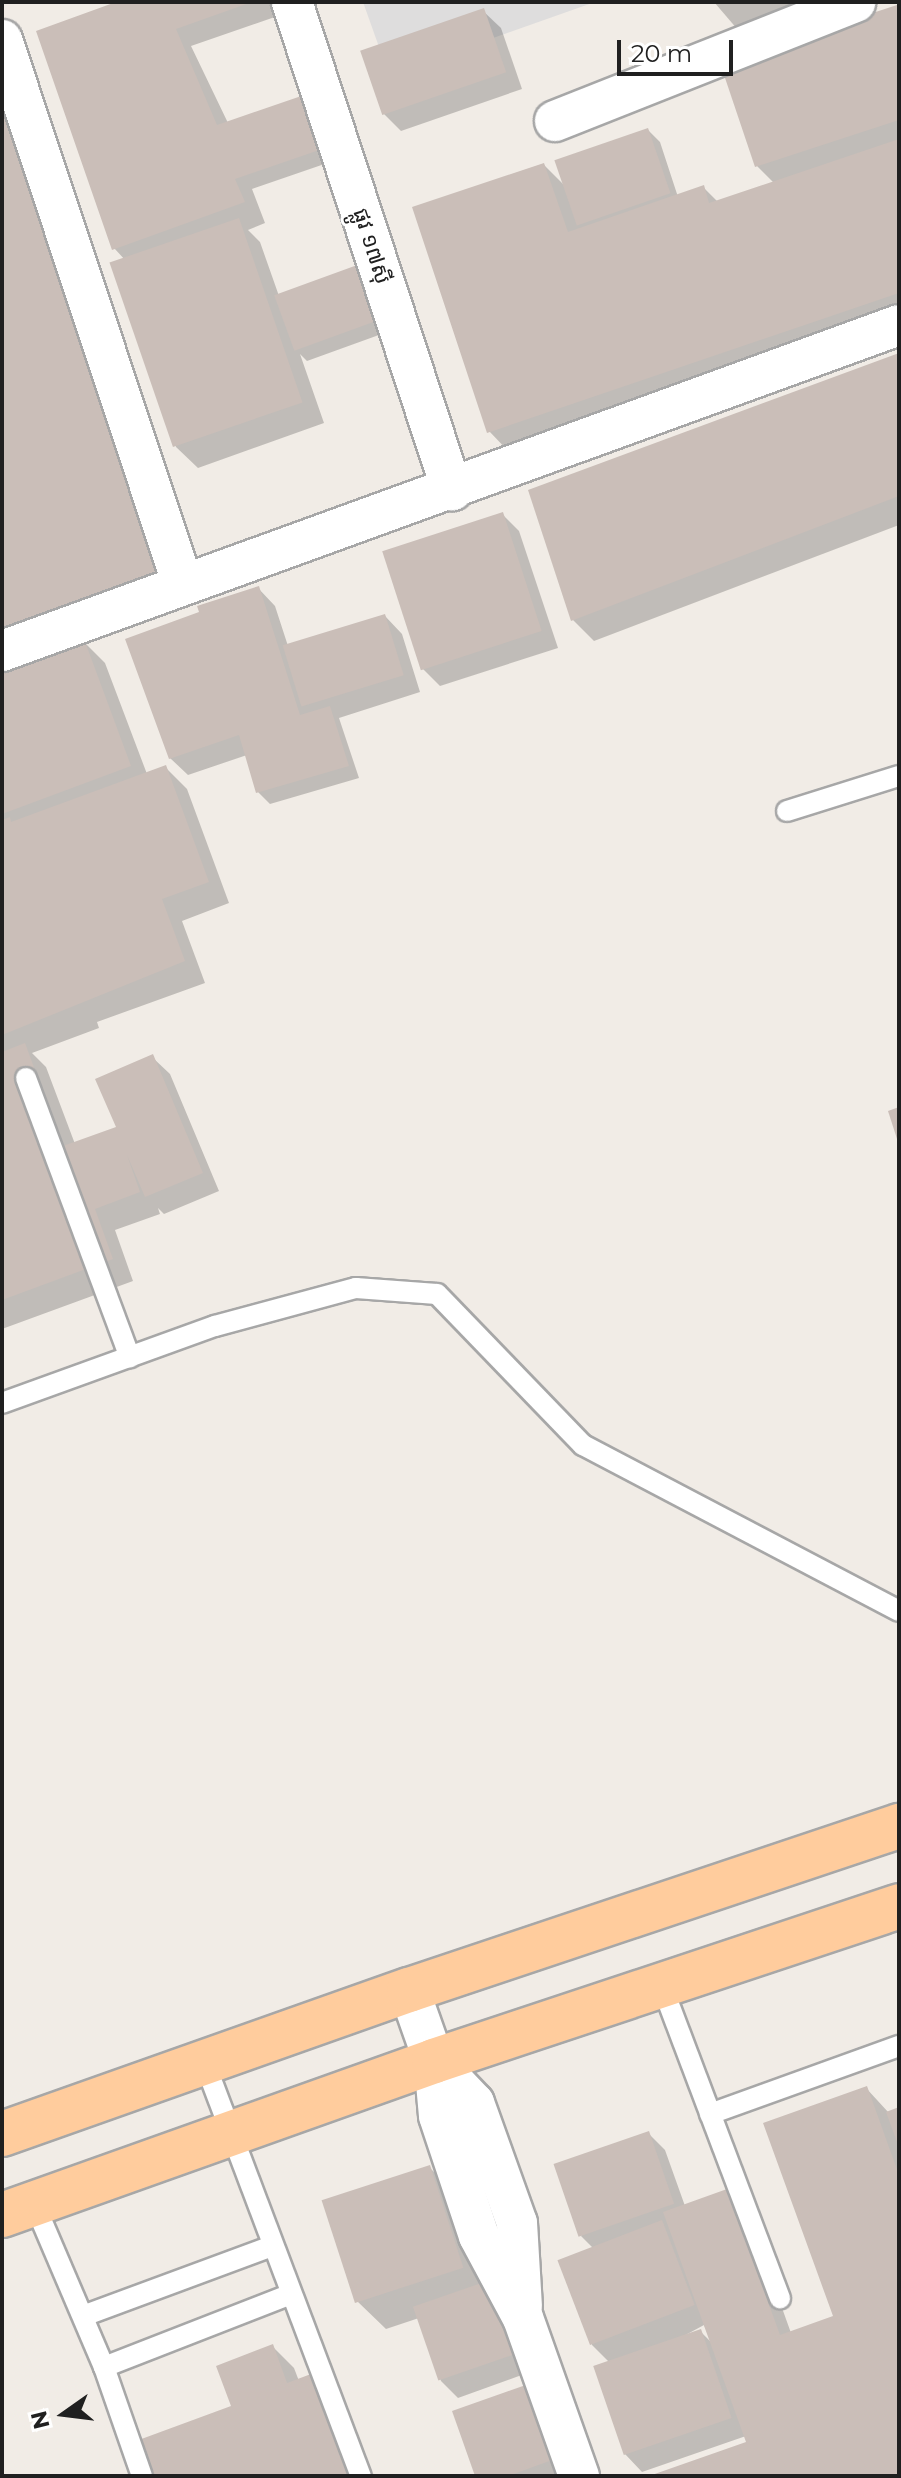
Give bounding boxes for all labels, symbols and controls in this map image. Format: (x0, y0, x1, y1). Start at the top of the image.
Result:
scale bar (621, 24, 737, 74)
text: 20 m (631, 39, 692, 68)
street label: ផ្លូវ ១៧ស៊ី (347, 205, 397, 287)
north arrow (24, 2374, 104, 2454)
text: N (25, 2408, 55, 2432)

